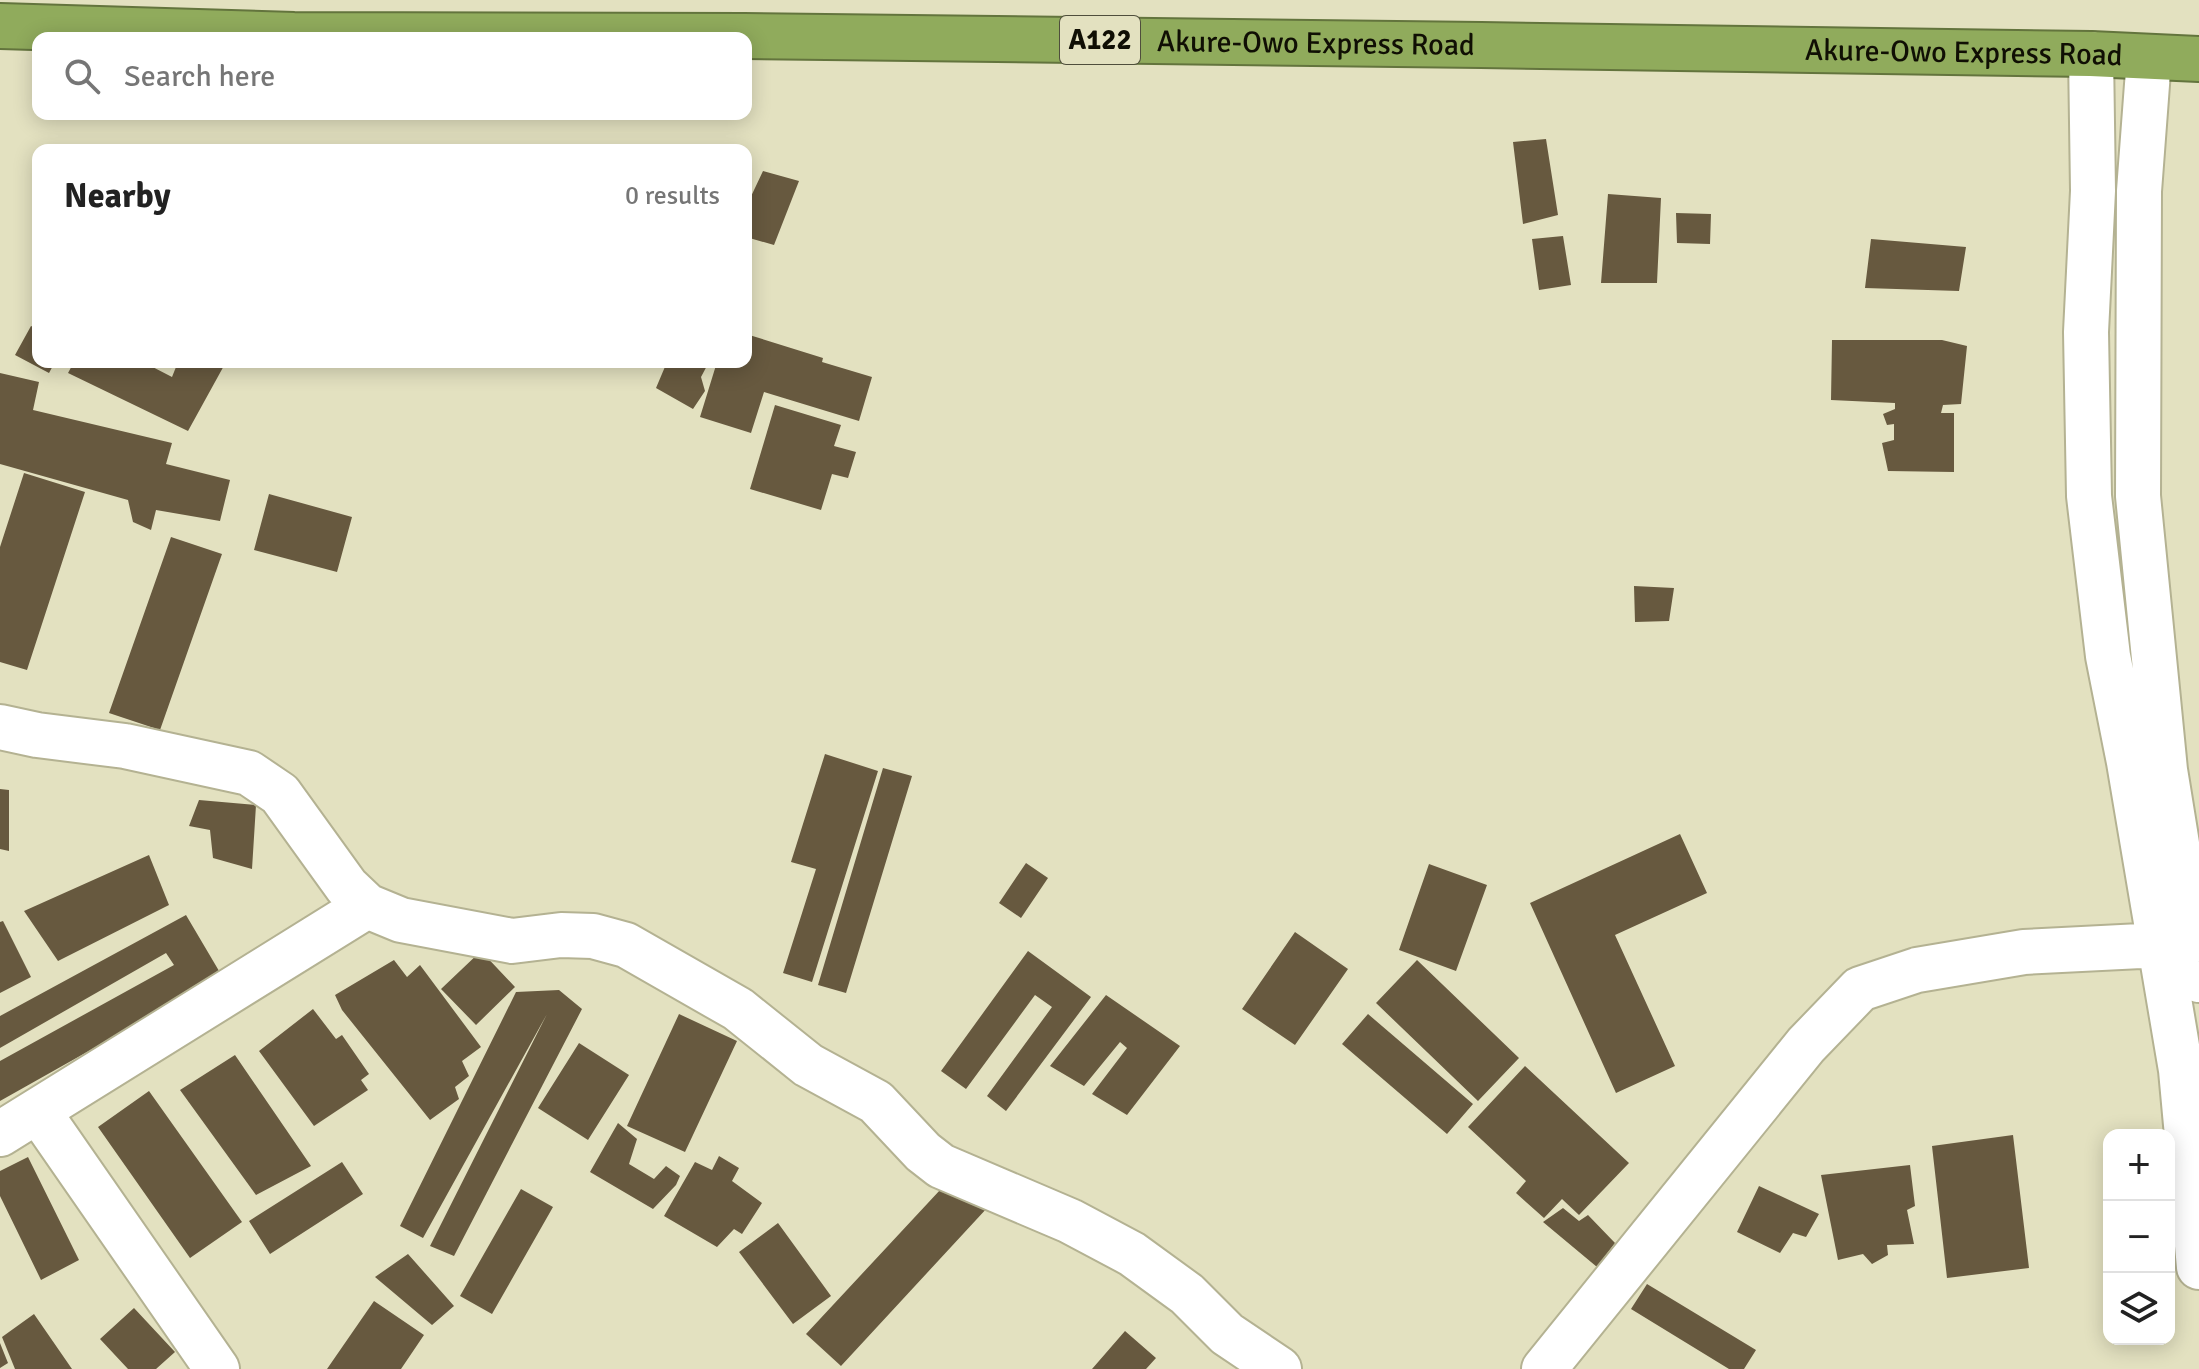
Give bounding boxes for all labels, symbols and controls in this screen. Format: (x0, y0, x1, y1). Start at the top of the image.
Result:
road number: A122 (1060, 16, 1140, 64)
street label: Akure-Owo Express Road (1157, 23, 1475, 63)
street label: Akure-Owo Express Road (1805, 31, 2124, 74)
search box (32, 32, 752, 120)
icon: search (60, 54, 104, 98)
text: Search here (124, 58, 275, 95)
text: Nearby (64, 175, 171, 217)
text: 0 results (625, 180, 720, 212)
map controls (2103, 1129, 2175, 1345)
button: + (2103, 1129, 2175, 1201)
button: − (2103, 1201, 2175, 1273)
button: layers (2103, 1273, 2175, 1345)

